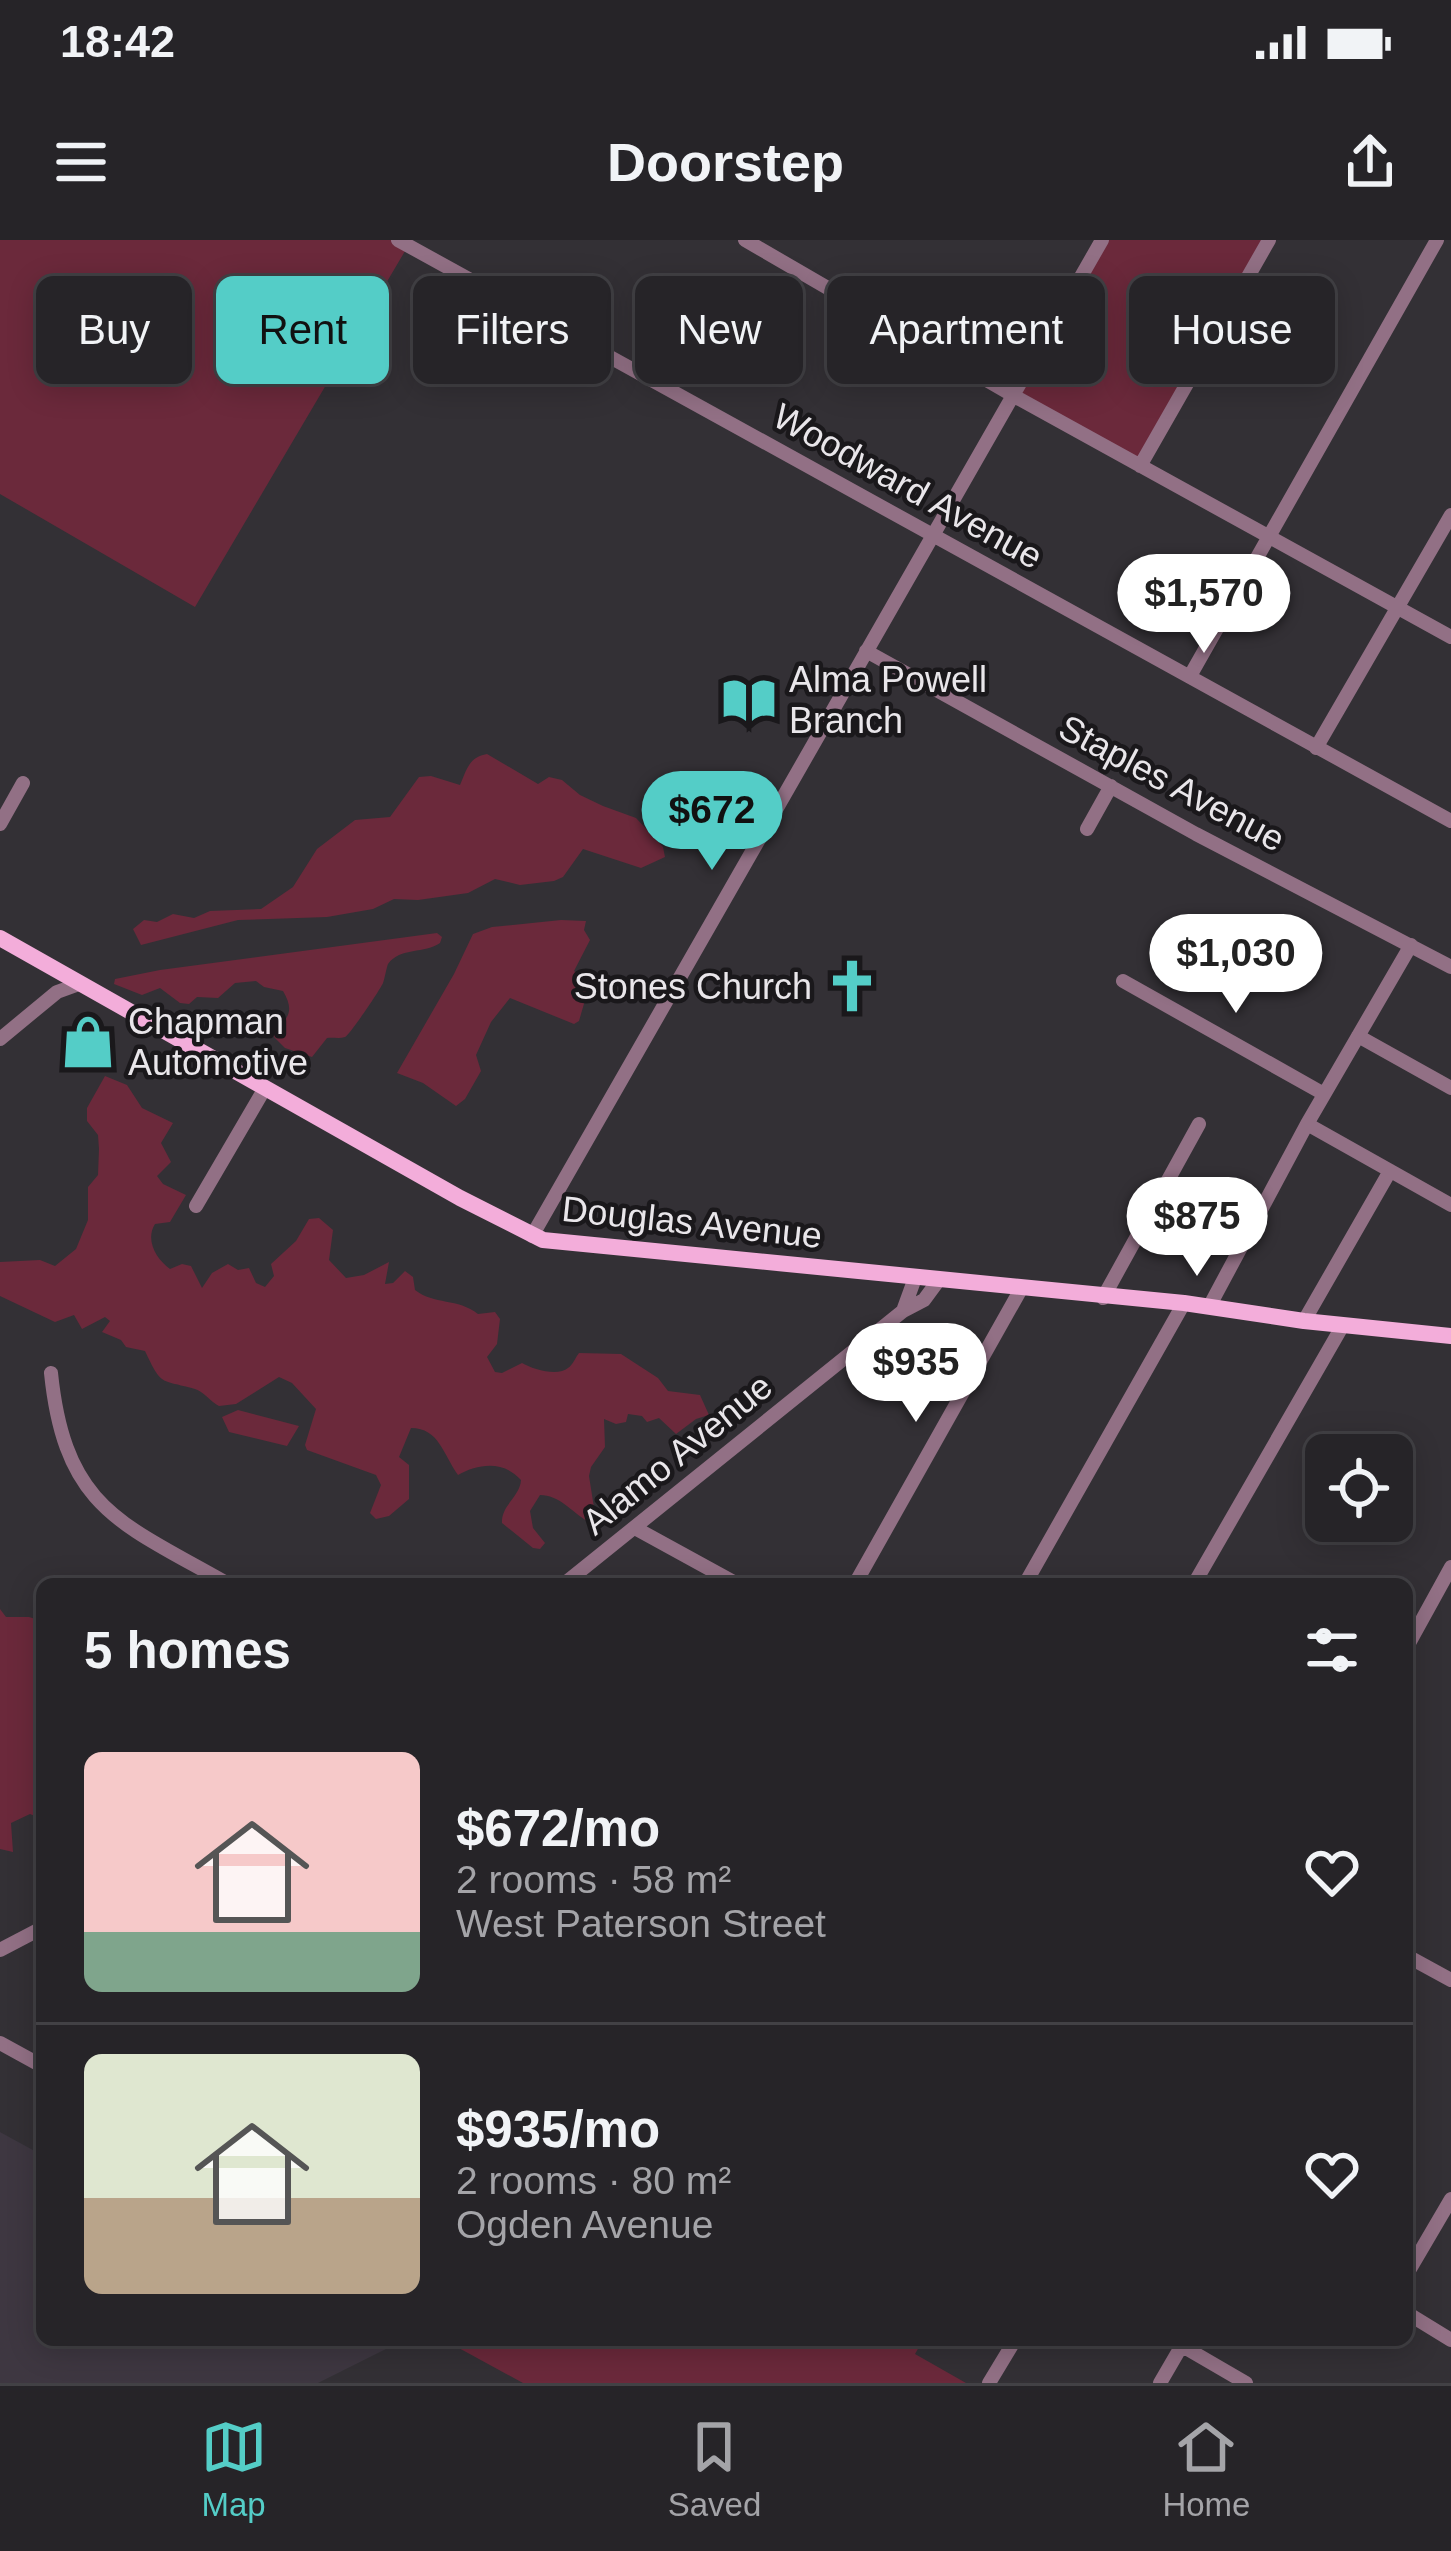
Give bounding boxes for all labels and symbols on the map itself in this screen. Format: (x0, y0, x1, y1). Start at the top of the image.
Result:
street label: Woodward Avenue (766, 395, 1050, 577)
pin: $1,570 (1106, 554, 1302, 656)
place label: Alma Powell Branch (789, 659, 987, 741)
library icon: Alma Powell Branch (720, 671, 778, 729)
street label: Staples Avenue (1052, 706, 1292, 860)
pin: $672 (641, 771, 783, 873)
pin: $1,030 (1138, 914, 1334, 1016)
church icon: Stones Church (823, 957, 881, 1015)
place label: Stones Church (574, 966, 812, 1007)
place label: Chapman Automotive (128, 1001, 308, 1083)
shop icon: Chapman Automotive (59, 1013, 117, 1071)
pin: $875 (1126, 1177, 1268, 1279)
street label: Douglas Avenue (560, 1188, 824, 1256)
pin: $935 (845, 1323, 987, 1425)
street label: Alamo Avenue (574, 1365, 780, 1543)

